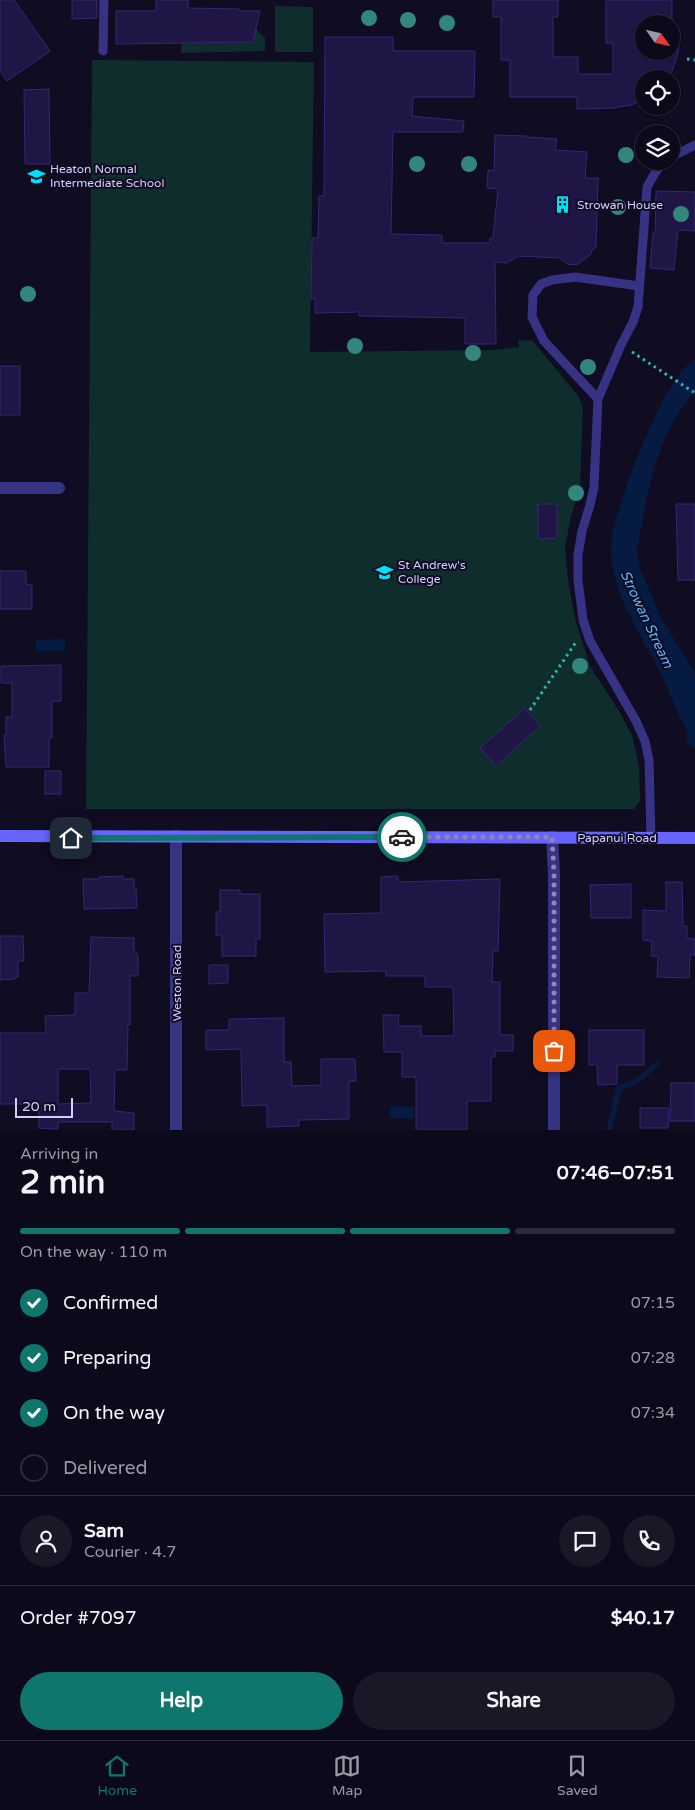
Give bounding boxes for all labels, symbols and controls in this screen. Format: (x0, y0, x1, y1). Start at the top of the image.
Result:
north arrow (635, 15, 680, 60)
map controls (635, 15, 680, 170)
button: locate (635, 70, 680, 115)
button: layers (635, 125, 680, 170)
place label: Heaton Normal Intermediate School (50, 162, 164, 190)
school or university icon: Heaton Normal Intermediate School (26, 166, 46, 186)
building icon: Strowan House (553, 195, 573, 215)
place label: Strowan House (577, 198, 663, 212)
place label: St Andrew's College (398, 558, 466, 586)
school or university icon: St Andrew's College (374, 562, 394, 582)
water label: Strowan Stream (617, 568, 677, 672)
courier (377, 812, 427, 862)
pin (50, 817, 92, 859)
icon: car (388, 823, 416, 851)
icon: home (57, 824, 85, 852)
street label: Papanui Road (577, 831, 657, 845)
street label: Weston Road (170, 945, 184, 1021)
pin (533, 1030, 575, 1072)
icon: bag (540, 1037, 568, 1065)
scale bar (15, 1095, 72, 1118)
text: 20 m (22, 1098, 56, 1115)
text: Arriving in (20, 1144, 98, 1164)
text: 07:46–07:51 (557, 1162, 675, 1184)
text: 2 min (20, 1164, 105, 1202)
text: On the way · 110 m (20, 1242, 167, 1262)
icon: check (20, 1289, 48, 1317)
text: Confirmed (63, 1292, 158, 1314)
text: 07:15 (631, 1293, 675, 1313)
icon: check (20, 1344, 48, 1372)
text: Preparing (63, 1347, 152, 1369)
text: 07:28 (631, 1348, 675, 1368)
icon: check (20, 1399, 48, 1427)
text: On the way (63, 1402, 165, 1424)
text: 07:34 (631, 1403, 675, 1423)
text: Delivered (63, 1457, 148, 1479)
button: person (20, 1515, 72, 1567)
button: chat (559, 1515, 611, 1567)
button: phone (623, 1515, 675, 1567)
text: Sam (84, 1520, 124, 1542)
text: Courier · 4.7 (84, 1542, 176, 1562)
text: Order #7097 (20, 1607, 137, 1629)
text: $40.17 (611, 1607, 675, 1629)
button: Help (20, 1672, 343, 1730)
button: Share (353, 1672, 675, 1730)
tab: Home (97, 1752, 137, 1799)
tab: Map (332, 1752, 362, 1799)
tab: Saved (557, 1752, 598, 1799)

